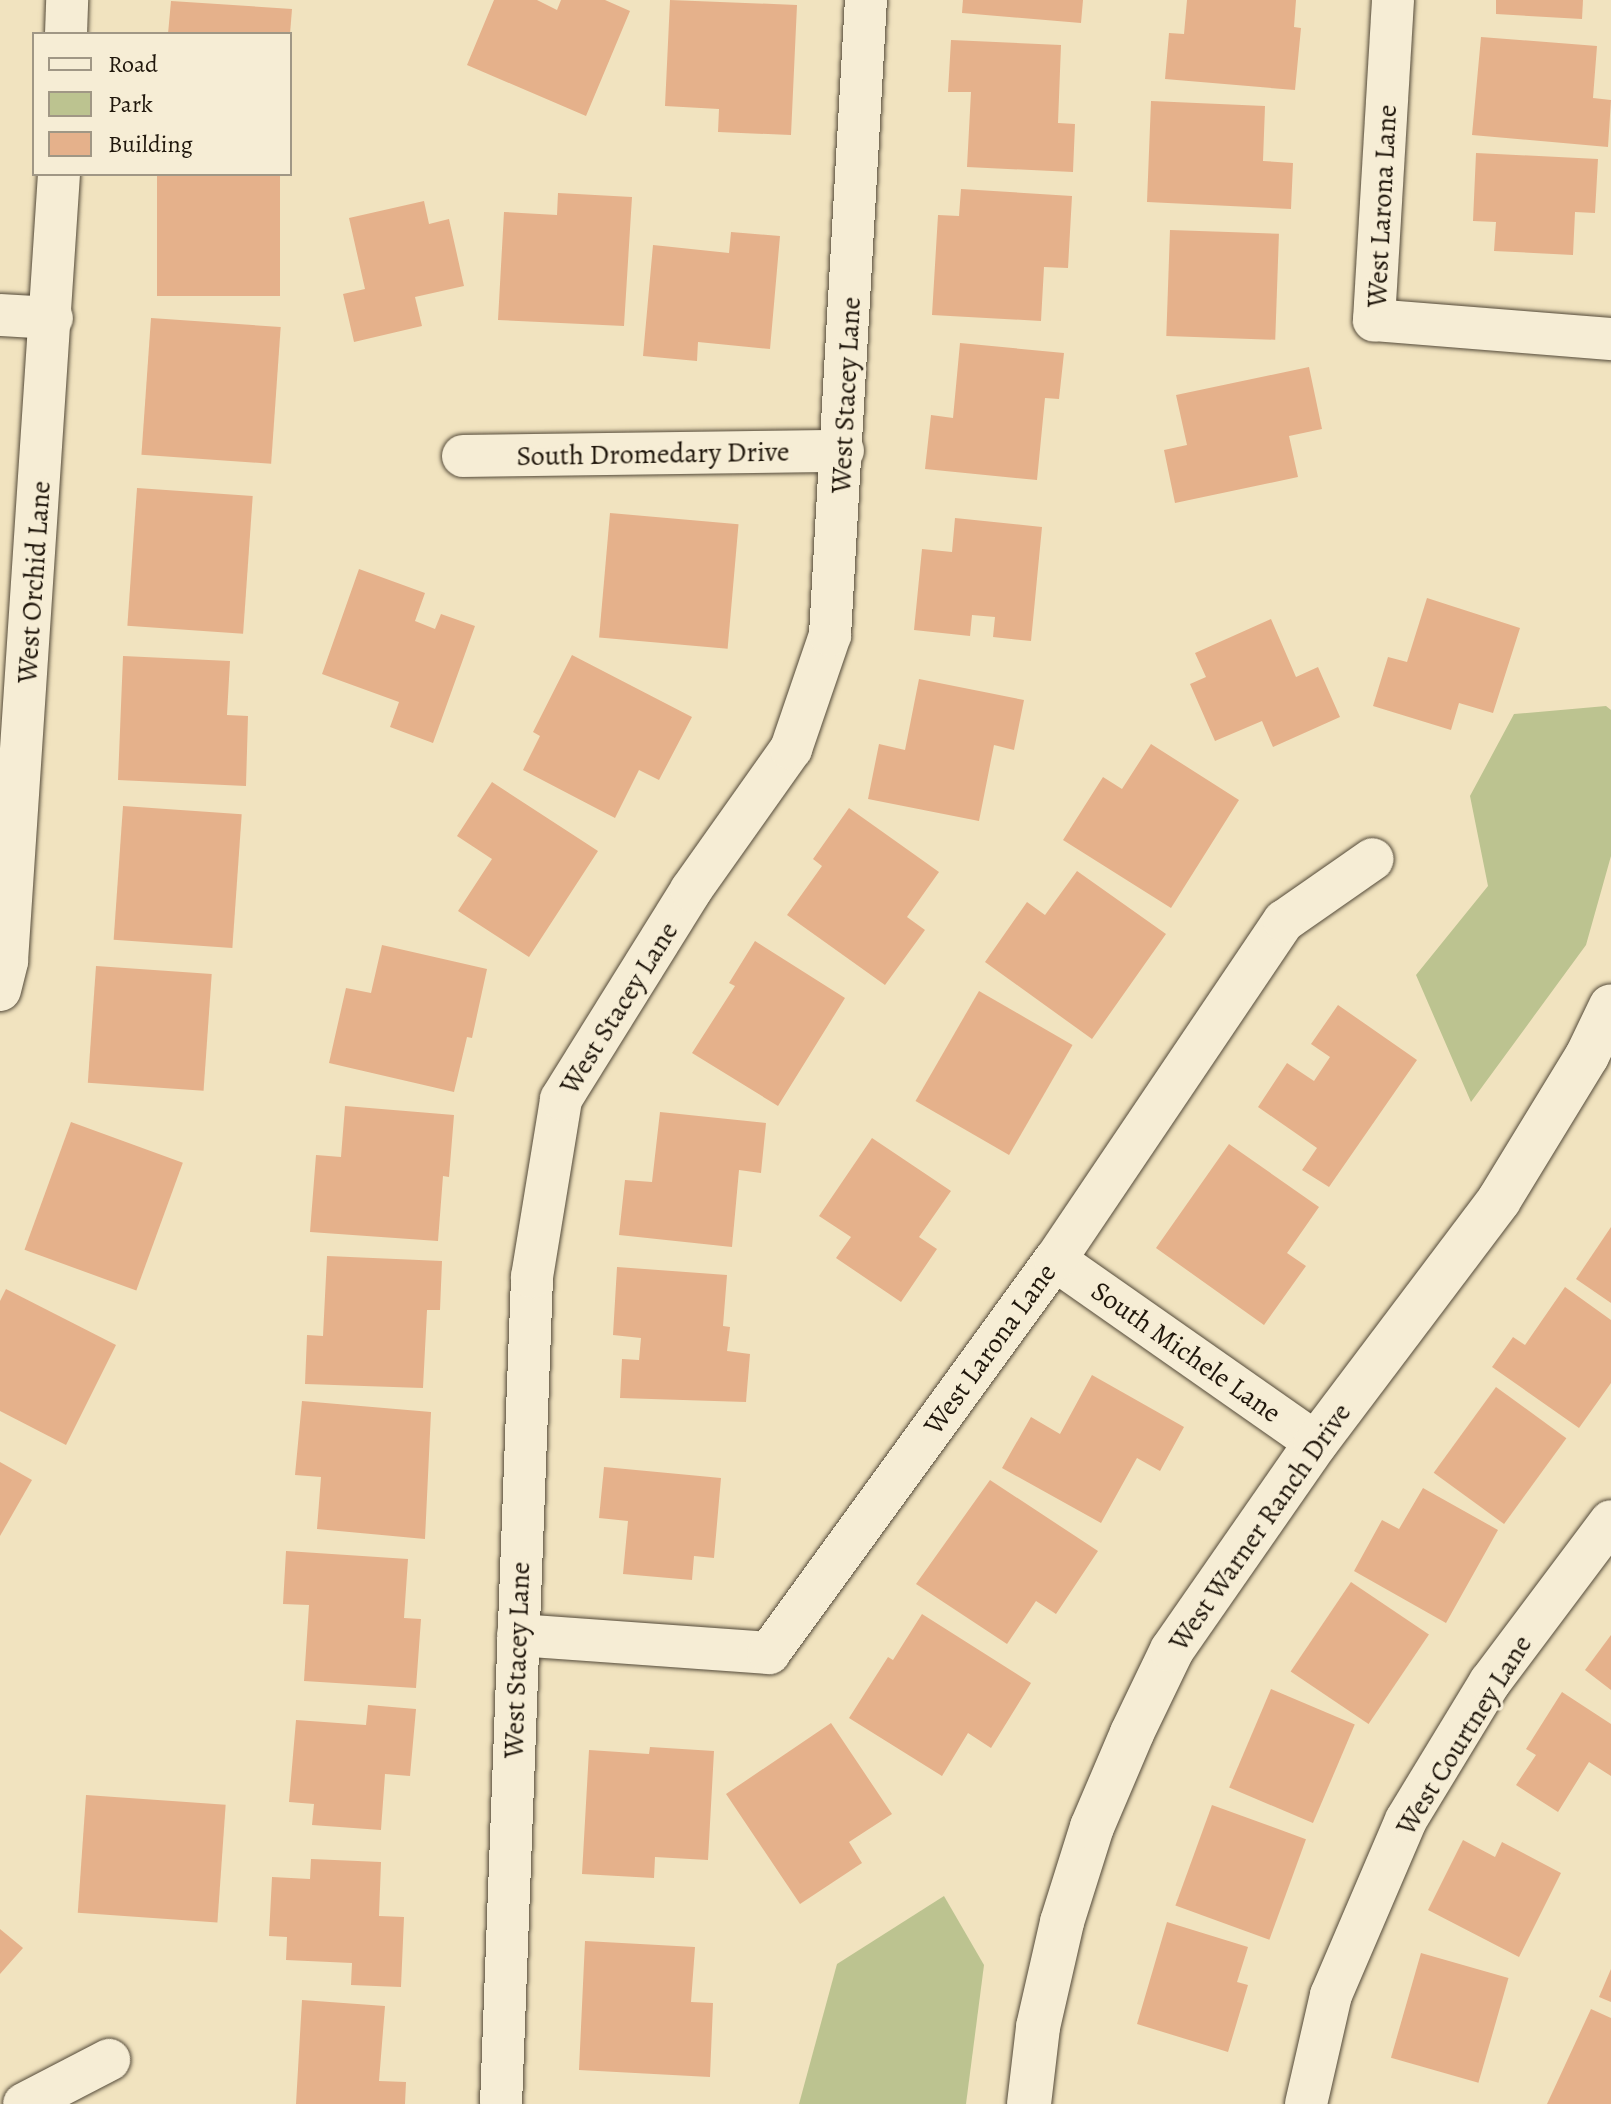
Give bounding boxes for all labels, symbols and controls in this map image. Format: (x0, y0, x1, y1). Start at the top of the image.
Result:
legend (32, 32, 292, 176)
text: Road (108, 48, 158, 80)
text: Park (108, 88, 153, 120)
street label: West Larona Lane (1360, 104, 1404, 308)
text: Building (108, 128, 193, 160)
street label: West Stacey Lane (824, 296, 868, 494)
street label: South Dromedary Drive (516, 435, 790, 473)
street label: West Orchid Lane (10, 480, 58, 684)
street label: West Stacey Lane (553, 916, 685, 1100)
street label: West Larona Lane (917, 1257, 1063, 1441)
street label: South Michele Lane (1085, 1274, 1287, 1430)
street label: West Warner Ranch Drive (1162, 1397, 1358, 1657)
street label: West Stacey Lane (497, 1561, 537, 1759)
street label: West Courtney Lane (1389, 1629, 1539, 1841)

